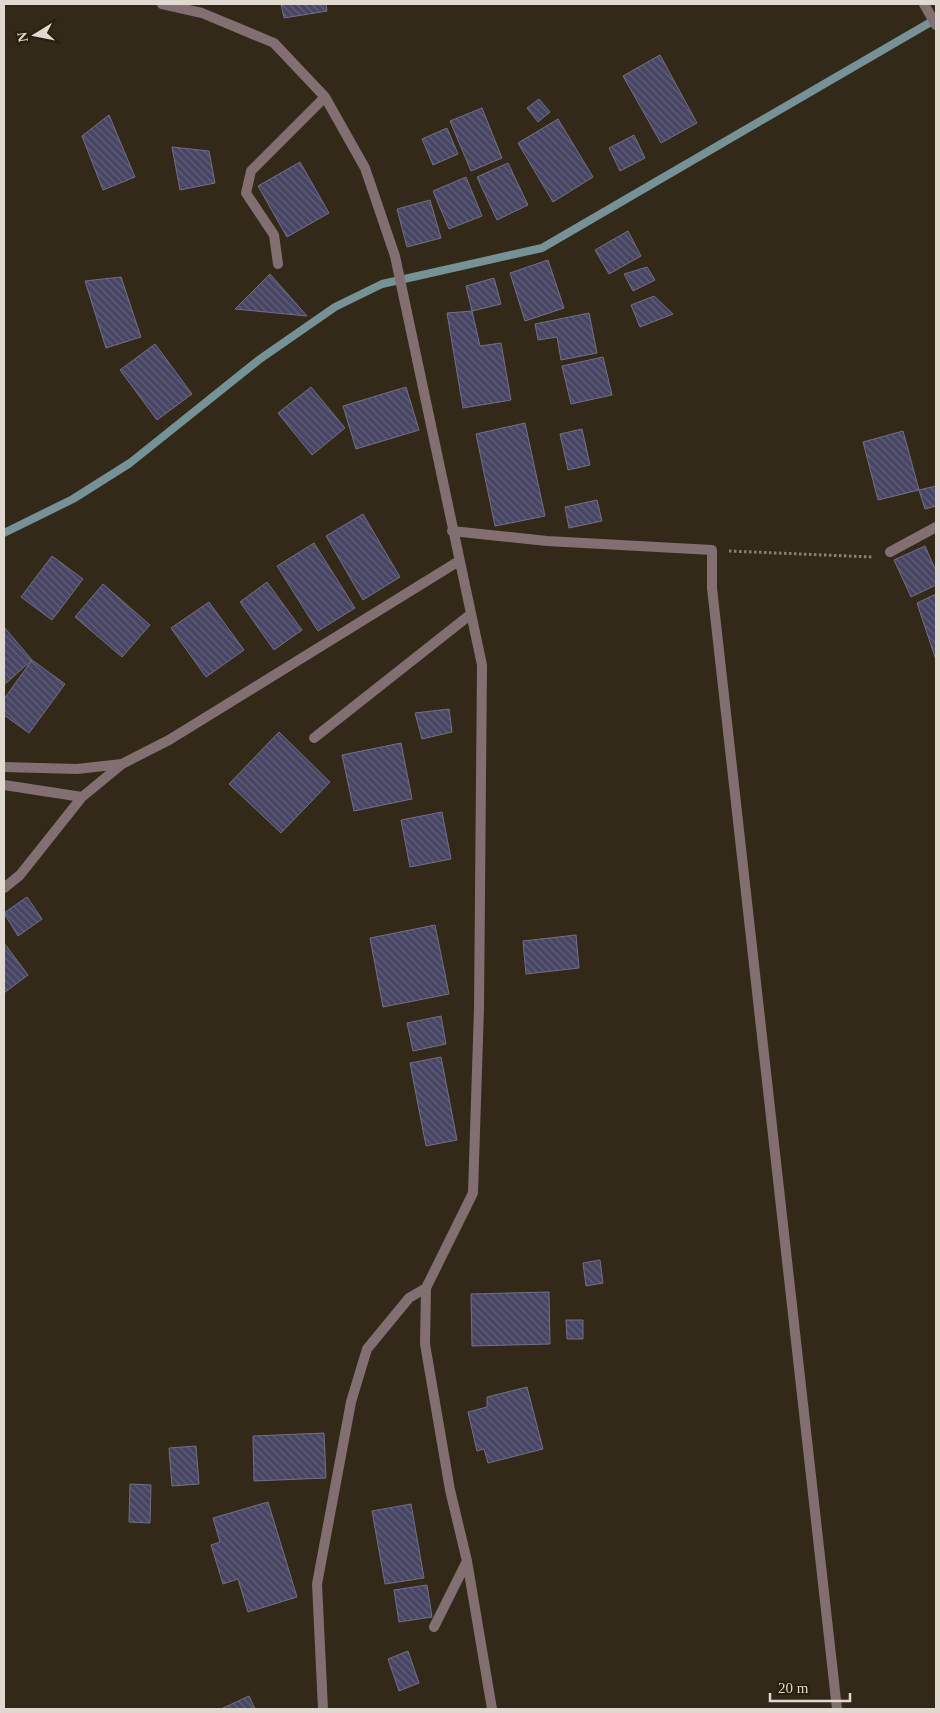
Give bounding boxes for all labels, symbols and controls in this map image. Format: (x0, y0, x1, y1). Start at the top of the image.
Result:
north arrow (10, 10, 60, 60)
text: N (14, 31, 31, 43)
scale bar (770, 1670, 850, 1702)
text: 20 m (778, 1680, 809, 1696)

